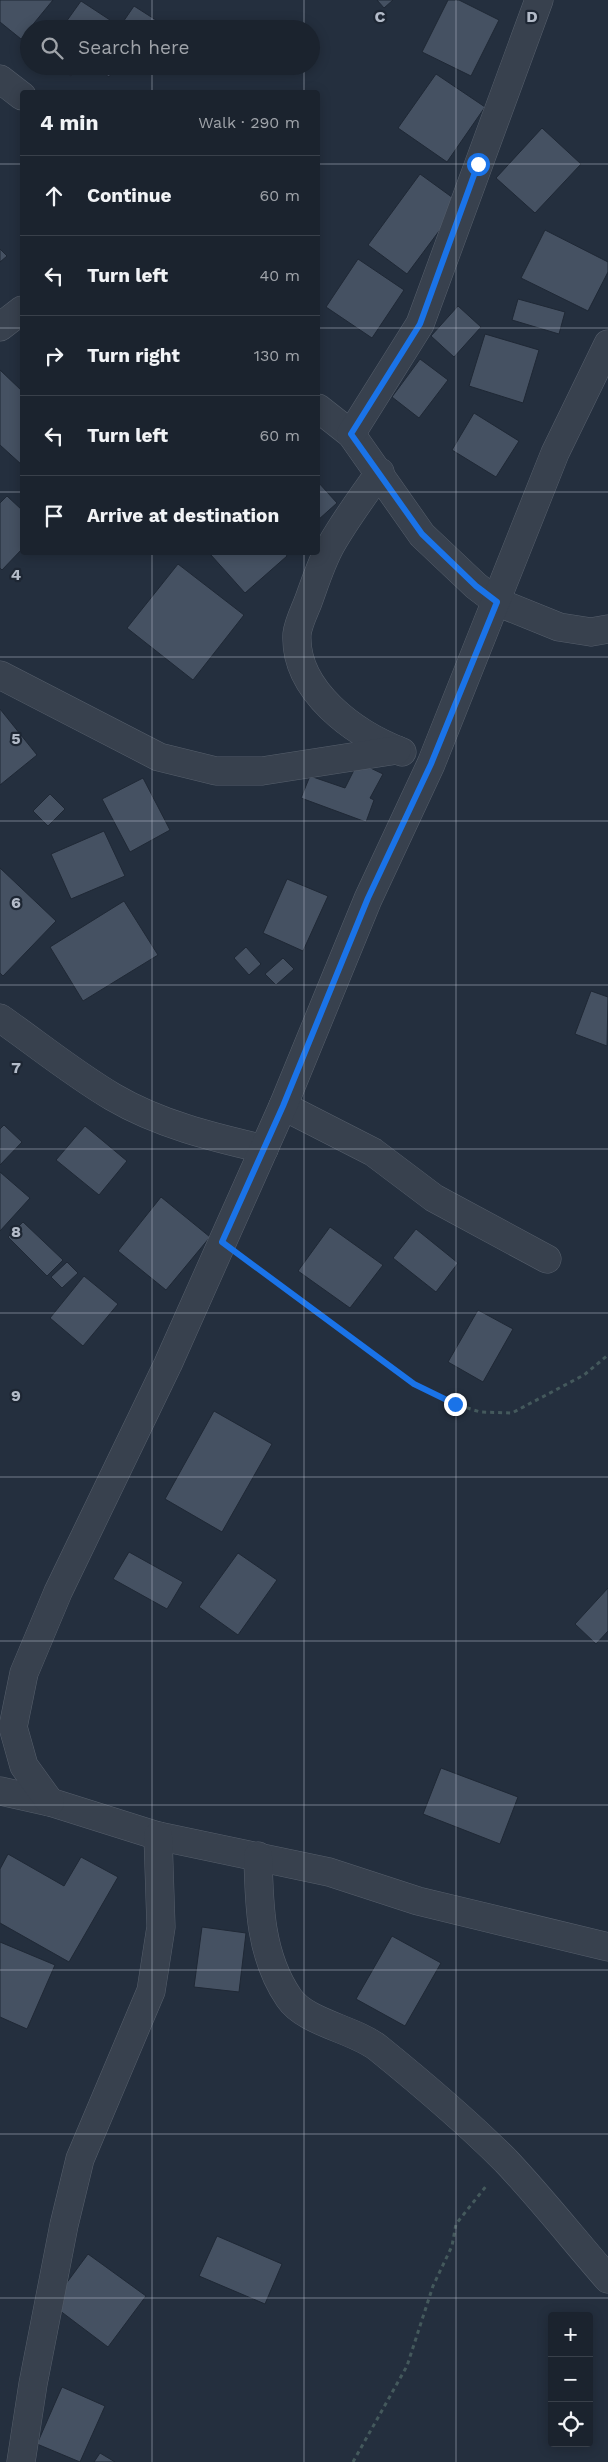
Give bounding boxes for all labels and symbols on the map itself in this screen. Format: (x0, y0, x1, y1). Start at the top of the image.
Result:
text: C (375, 7, 386, 26)
text: D (526, 7, 538, 26)
route start (467, 153, 490, 176)
text: 4 (11, 565, 21, 584)
text: 5 (11, 729, 21, 748)
text: 6 (11, 893, 21, 912)
text: 7 (11, 1058, 21, 1077)
text: 8 (11, 1222, 21, 1241)
text: 9 (11, 1386, 21, 1405)
route end (444, 1393, 467, 1416)

